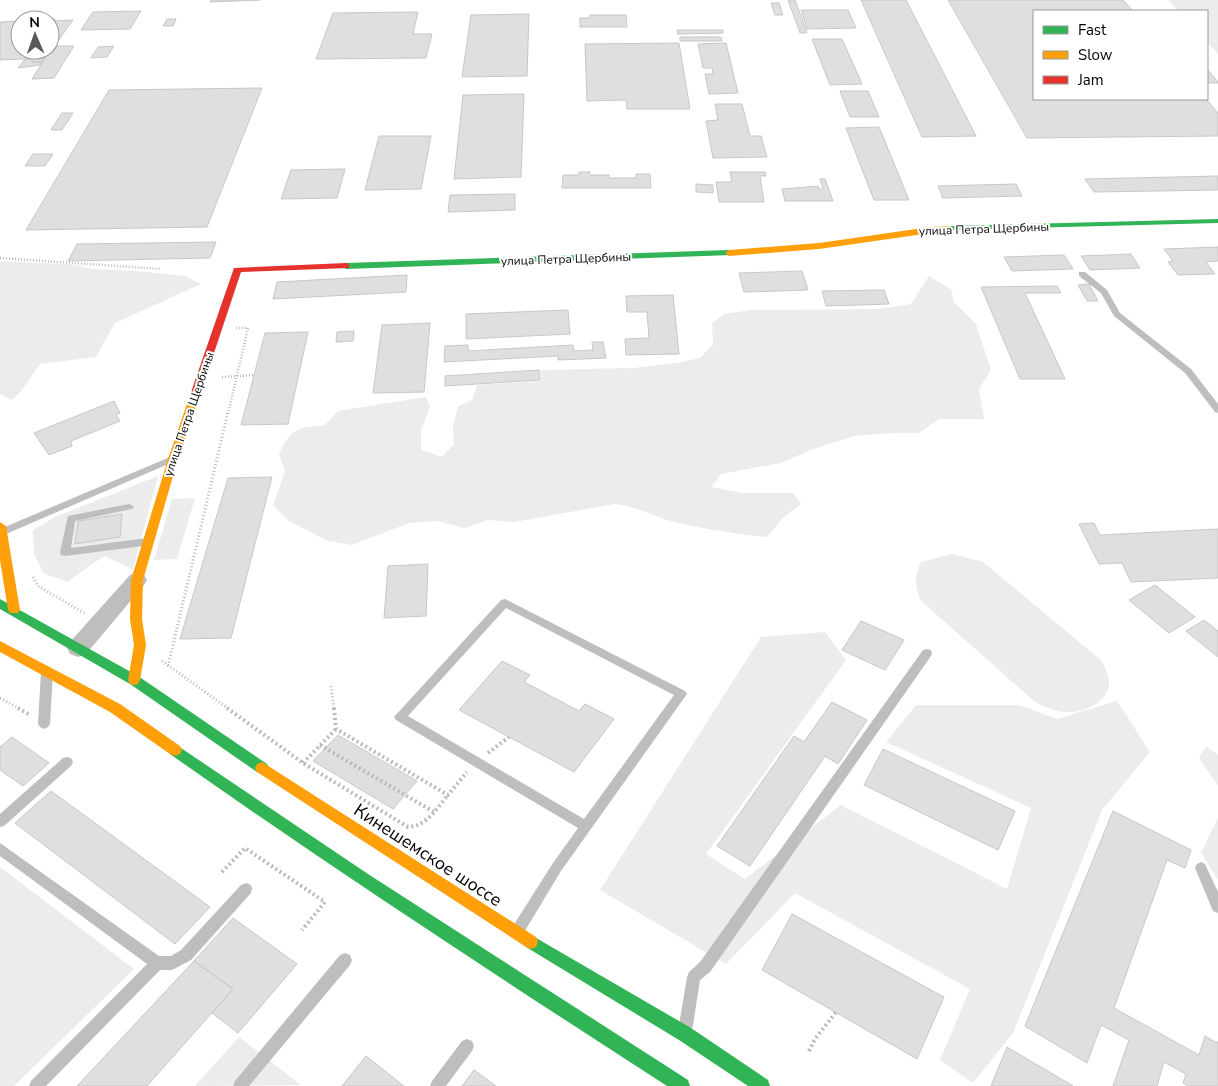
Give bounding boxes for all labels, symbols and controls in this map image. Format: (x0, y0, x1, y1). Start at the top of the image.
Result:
north arrow (10, 10, 60, 60)
legend (1033, 10, 1208, 100)
text: N (29, 13, 40, 32)
text: Fast (1078, 20, 1107, 40)
text: Slow (1078, 45, 1113, 65)
text: Jam (1077, 70, 1104, 90)
street label: улица Петра Щербины (919, 219, 1049, 239)
street label: улица Петра Щербины (501, 249, 631, 269)
street label: улица Петра Щербины (160, 350, 218, 478)
street label: Кинешемское шоссе (349, 798, 507, 912)

